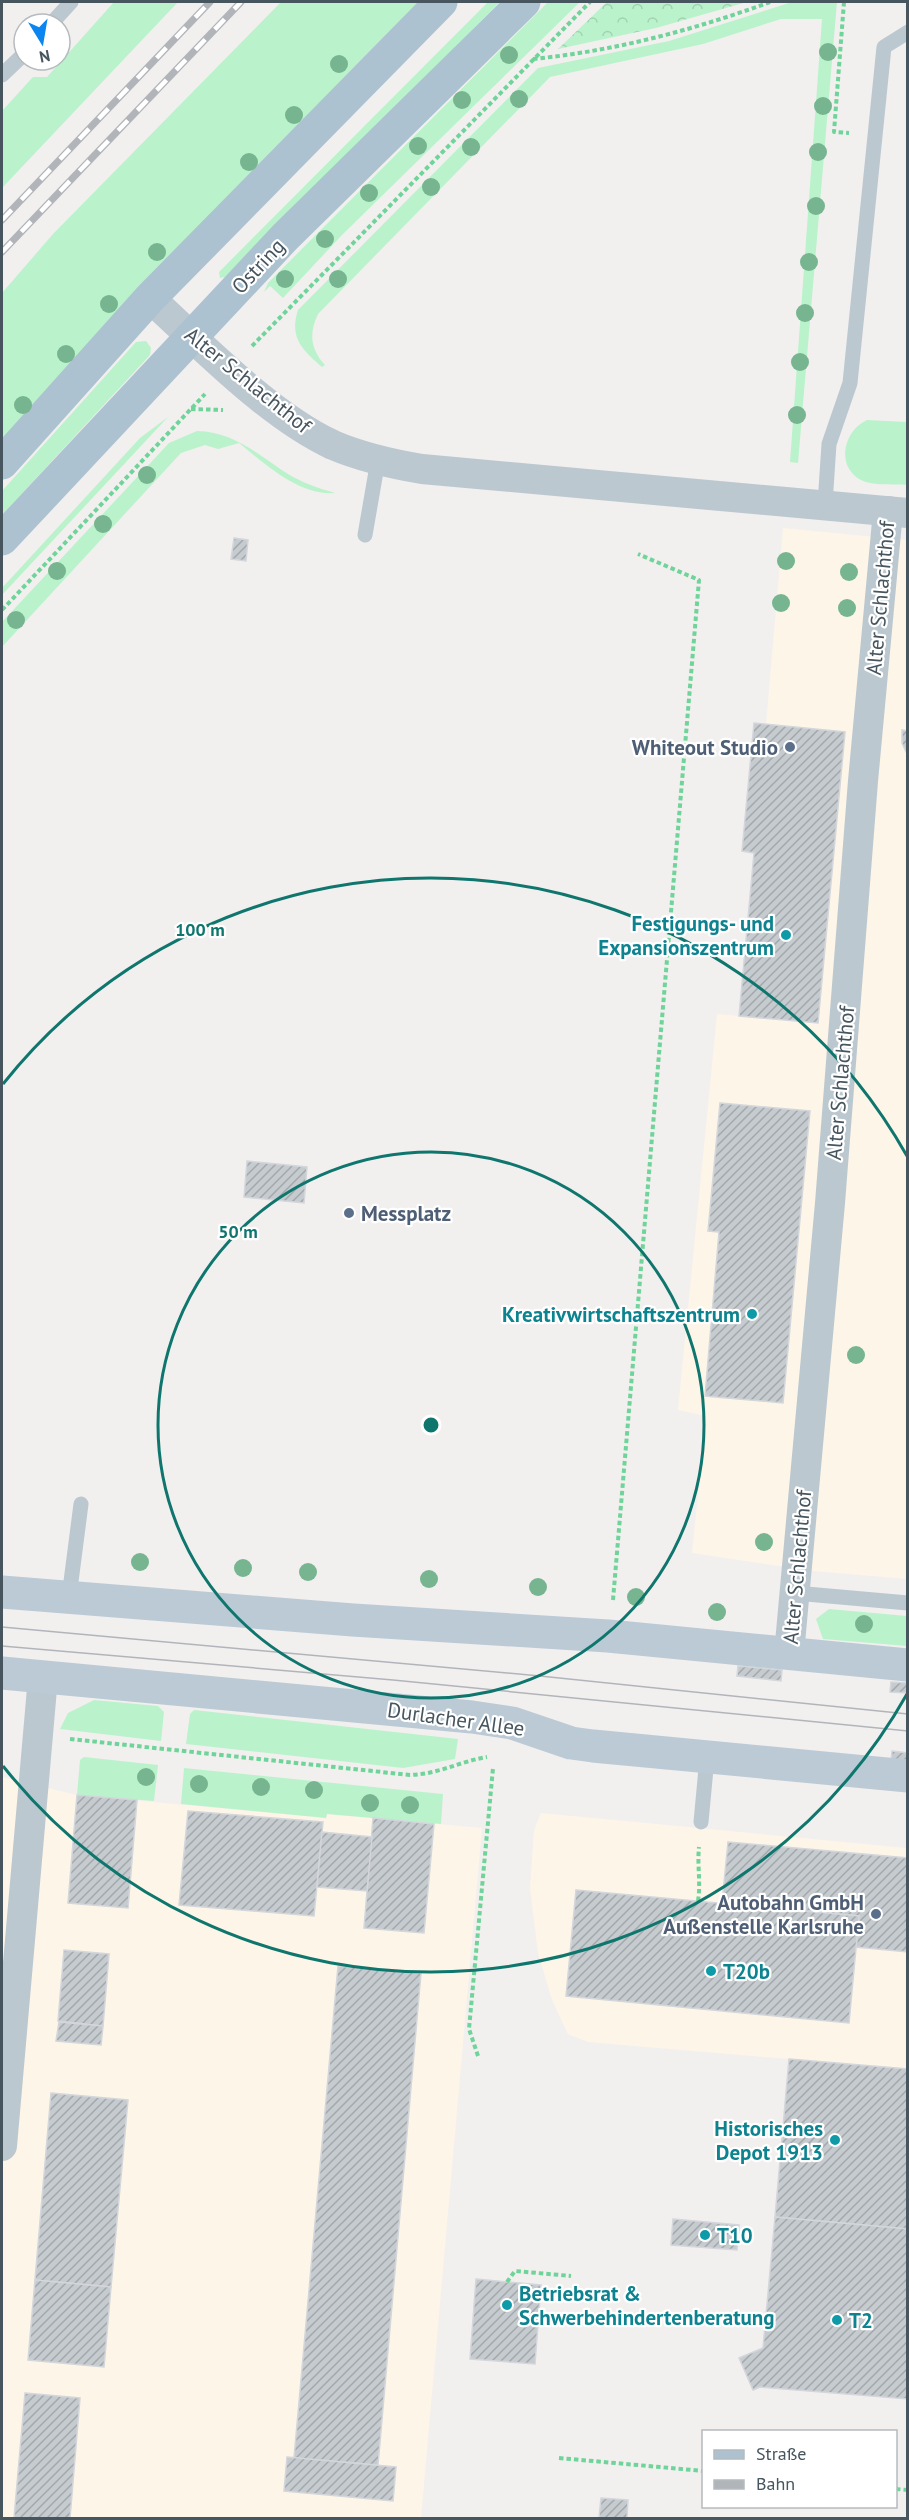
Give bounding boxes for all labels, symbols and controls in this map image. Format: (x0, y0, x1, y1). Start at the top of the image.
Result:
north arrow (12, 12, 72, 72)
text: N (38, 46, 52, 68)
street label: Ostring (226, 233, 290, 299)
street label: Alter Schlachthof (179, 321, 318, 440)
street label: Alter Schlachthof (860, 519, 900, 676)
place label: Whiteout Studio (632, 734, 778, 761)
marker: Whiteout Studio (783, 740, 797, 754)
place label: Festigungs- und Expansionszentrum (598, 910, 774, 961)
text: 100 m (175, 918, 225, 941)
marker: Festigungs- und Expansionszentrum (779, 928, 793, 942)
street label: Alter Schlachthof (820, 1004, 860, 1161)
place label: Messplatz (361, 1200, 451, 1227)
marker: Messplatz (342, 1206, 356, 1220)
text: 50 m (218, 1220, 258, 1243)
place label: Kreativwirtschaftszentrum (502, 1301, 740, 1328)
marker: Kreativwirtschaftszentrum (745, 1307, 759, 1321)
centre of rings (421, 1415, 441, 1435)
street label: Alter Schlachthof (777, 1488, 817, 1645)
street label: Durlacher Allee (386, 1696, 526, 1742)
place label: Autobahn GmbH Außenstelle Karlsruhe (663, 1889, 864, 1940)
marker: Autobahn GmbH Außenstelle Karlsruhe (869, 1907, 883, 1921)
place label: T20b (723, 1958, 770, 1985)
marker: T20b (704, 1964, 718, 1978)
place label: Historisches Depot 1913 (714, 2115, 823, 2166)
marker: Historisches Depot 1913 (828, 2133, 842, 2147)
place label: T10 (717, 2222, 753, 2249)
marker: T10 (698, 2228, 712, 2242)
place label: Betriebsrat & Schwerbehindertenberatung (519, 2280, 775, 2331)
marker: Betriebsrat & Schwerbehindertenberatung (500, 2298, 514, 2312)
place label: T2 (849, 2307, 873, 2334)
marker: T2 (830, 2313, 844, 2327)
legend (702, 2430, 897, 2508)
text: Straße (756, 2442, 807, 2465)
text: Bahn (756, 2472, 795, 2495)

